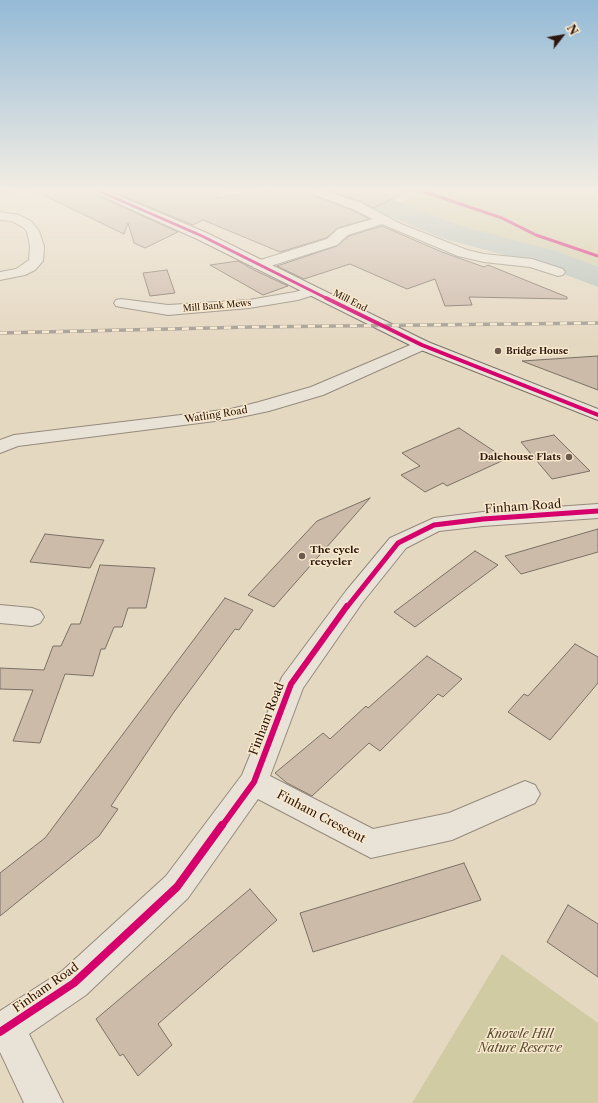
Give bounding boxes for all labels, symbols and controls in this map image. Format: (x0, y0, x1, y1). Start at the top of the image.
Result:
north arrow (542, 16, 582, 56)
text: N (564, 22, 581, 38)
street label: Mill End (331, 288, 369, 314)
street label: Mill Bank Mews (182, 298, 252, 314)
marker: Bridge House (493, 346, 503, 356)
place label: Bridge House (506, 346, 568, 356)
street label: Watling Road (184, 404, 248, 426)
place label: Dalehouse Flats (479, 451, 561, 463)
marker: Dalehouse Flats (564, 452, 574, 462)
street label: Finham Road (484, 497, 562, 517)
place label: The cycle recycler (310, 544, 359, 568)
marker: The cycle recycler (297, 551, 307, 561)
street label: Finham Road (247, 681, 287, 757)
street label: Finham Crescent (274, 788, 368, 846)
street label: Finham Road (10, 960, 82, 1016)
park label: Knowle Hill Nature Reserve (478, 1028, 562, 1056)

